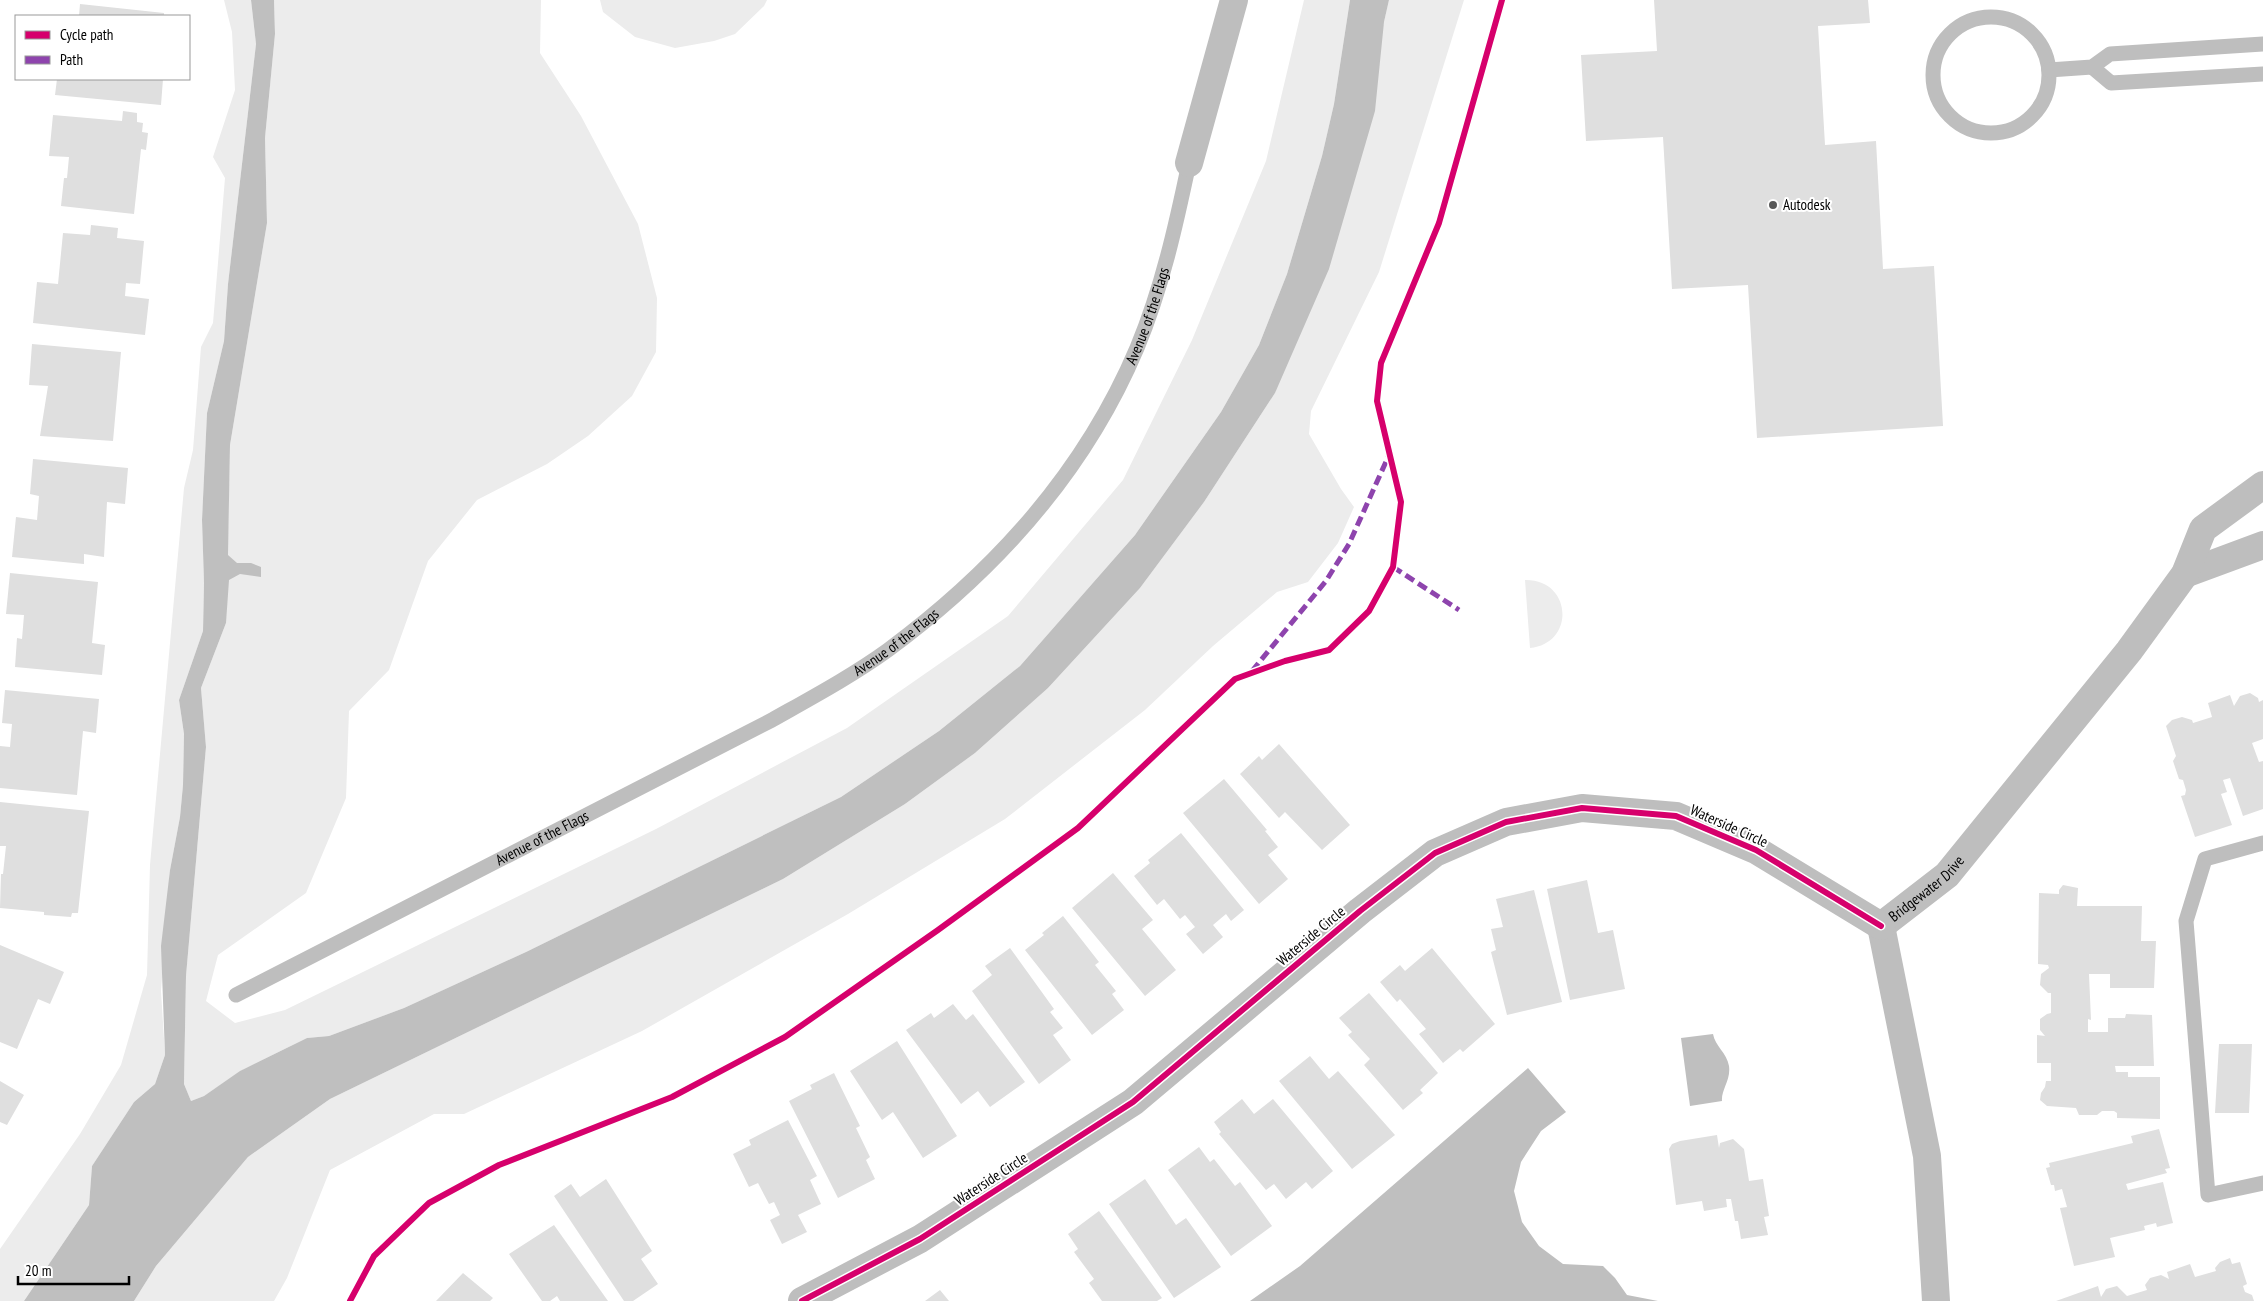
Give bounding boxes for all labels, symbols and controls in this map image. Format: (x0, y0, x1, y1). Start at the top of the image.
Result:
legend (15, 15, 190, 80)
text: Cycle path (60, 25, 113, 44)
text: Path (60, 50, 83, 69)
place label: Autodesk (1783, 195, 1831, 214)
marker: Autodesk (1767, 199, 1779, 211)
street label: Avenue of the Flags (1121, 265, 1173, 367)
street label: Avenue of the Flags (849, 604, 942, 680)
street label: Waterside Circle (1687, 800, 1771, 851)
street label: Avenue of the Flags (492, 806, 592, 869)
street label: Bridgewater Drive (1885, 851, 1968, 926)
street label: Waterside Circle (1273, 902, 1349, 970)
street label: Waterside Circle (951, 1148, 1031, 1209)
scale bar (18, 1254, 129, 1286)
text: 20 m (25, 1261, 51, 1280)

